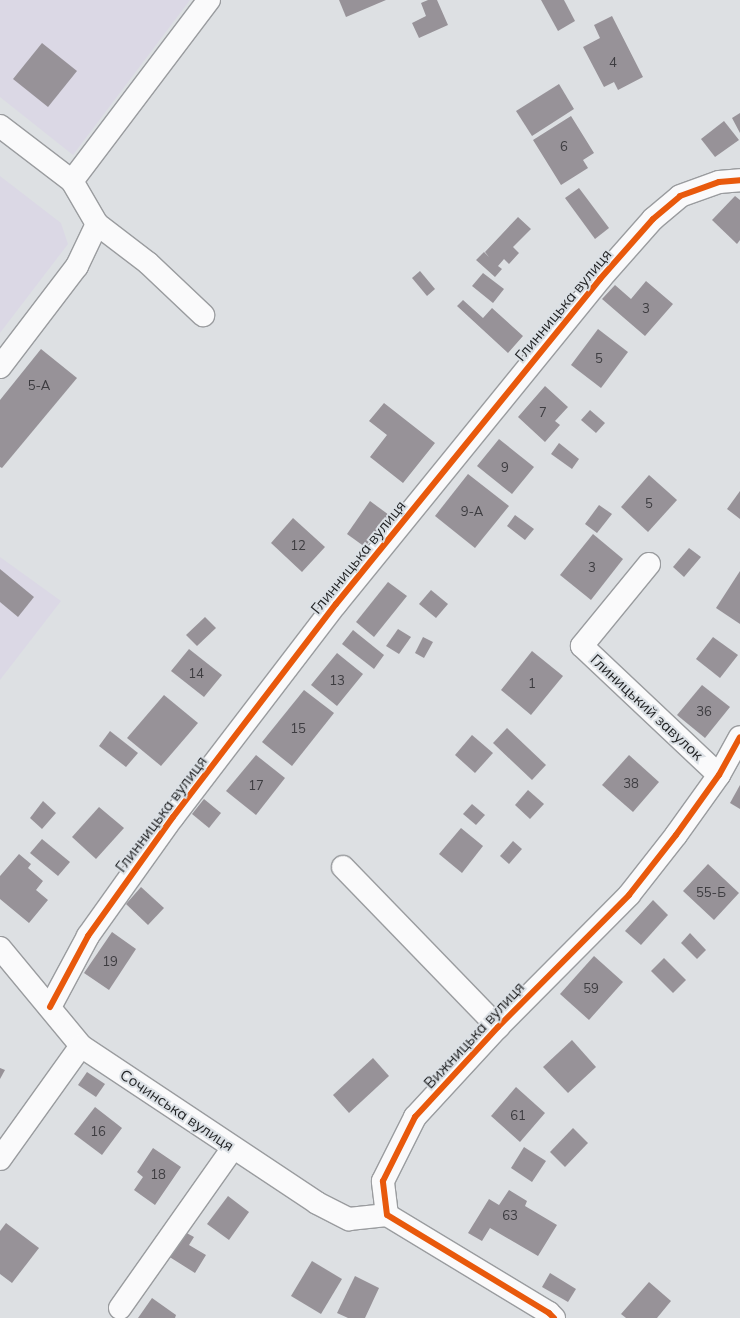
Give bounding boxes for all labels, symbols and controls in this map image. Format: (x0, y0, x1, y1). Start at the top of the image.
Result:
house number: 4 (609, 54, 617, 70)
house number: 6 (560, 138, 568, 154)
street label: Глинницька вулиця (511, 245, 615, 365)
house number: 3 (642, 300, 650, 316)
house number: 5 (595, 350, 603, 366)
house number: 5-А (28, 377, 50, 393)
house number: 7 (539, 404, 547, 420)
house number: 9 (501, 459, 509, 475)
house number: 5 (645, 495, 653, 511)
street label: Глинницька вулиця (307, 497, 409, 617)
house number: 9-А (461, 503, 483, 519)
house number: 12 (290, 537, 306, 553)
house number: 3 (588, 559, 596, 575)
street label: Глиницький завулок (587, 650, 707, 764)
house number: 14 (188, 665, 204, 681)
house number: 13 (329, 672, 345, 688)
house number: 1 (528, 675, 536, 691)
house number: 36 (696, 703, 712, 719)
house number: 15 (290, 720, 306, 736)
street label: Глинницька вулиця (112, 752, 210, 876)
house number: 38 (623, 775, 639, 791)
house number: 17 (248, 777, 264, 793)
house number: 55-Б (696, 884, 726, 900)
house number: 19 (102, 953, 118, 969)
street label: Вижницька вулиця (420, 978, 528, 1092)
house number: 59 (583, 980, 599, 996)
street label: Сочинська вулиця (117, 1065, 237, 1155)
house number: 61 (510, 1107, 526, 1123)
house number: 16 (90, 1123, 106, 1139)
house number: 18 (150, 1166, 166, 1182)
house number: 63 (502, 1207, 518, 1223)

